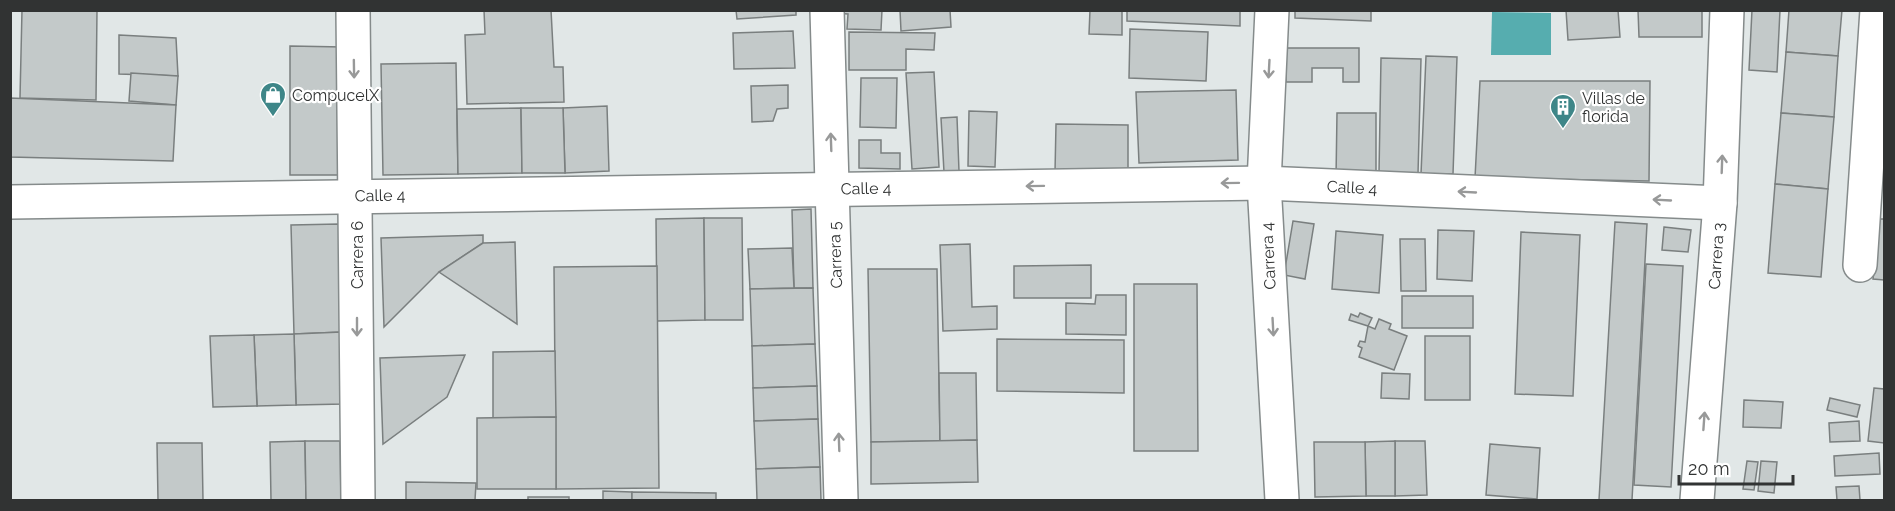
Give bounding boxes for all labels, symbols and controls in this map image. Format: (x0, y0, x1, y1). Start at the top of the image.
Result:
one-way arrow (349, 58, 360, 78)
one-way arrow (1264, 58, 1275, 78)
shop icon: CompucelX (258, 80, 288, 118)
place label: CompucelX (292, 86, 380, 105)
place label: Villas de florida (1582, 89, 1645, 126)
building icon: Villas de florida (1548, 92, 1578, 130)
one-way arrow (826, 133, 837, 153)
one-way arrow (1716, 154, 1727, 174)
street label: Calle 4 (1326, 177, 1378, 198)
one-way arrow (1221, 178, 1241, 189)
street label: Calle 4 (841, 179, 892, 198)
one-way arrow (1026, 180, 1046, 192)
street label: Calle 4 (355, 186, 406, 205)
one-way arrow (1458, 186, 1478, 197)
one-way arrow (1653, 195, 1672, 206)
street label: Carrera 6 (348, 221, 367, 289)
street label: Carrera 5 (825, 221, 846, 289)
street label: Carrera 4 (1257, 222, 1280, 290)
street label: Carrera 3 (1705, 222, 1728, 290)
one-way arrow (351, 316, 363, 336)
one-way arrow (1267, 316, 1278, 336)
one-way arrow (1698, 412, 1709, 432)
one-way arrow (834, 433, 845, 453)
scale bar (1679, 448, 1793, 486)
text: 20 m (1688, 458, 1730, 479)

